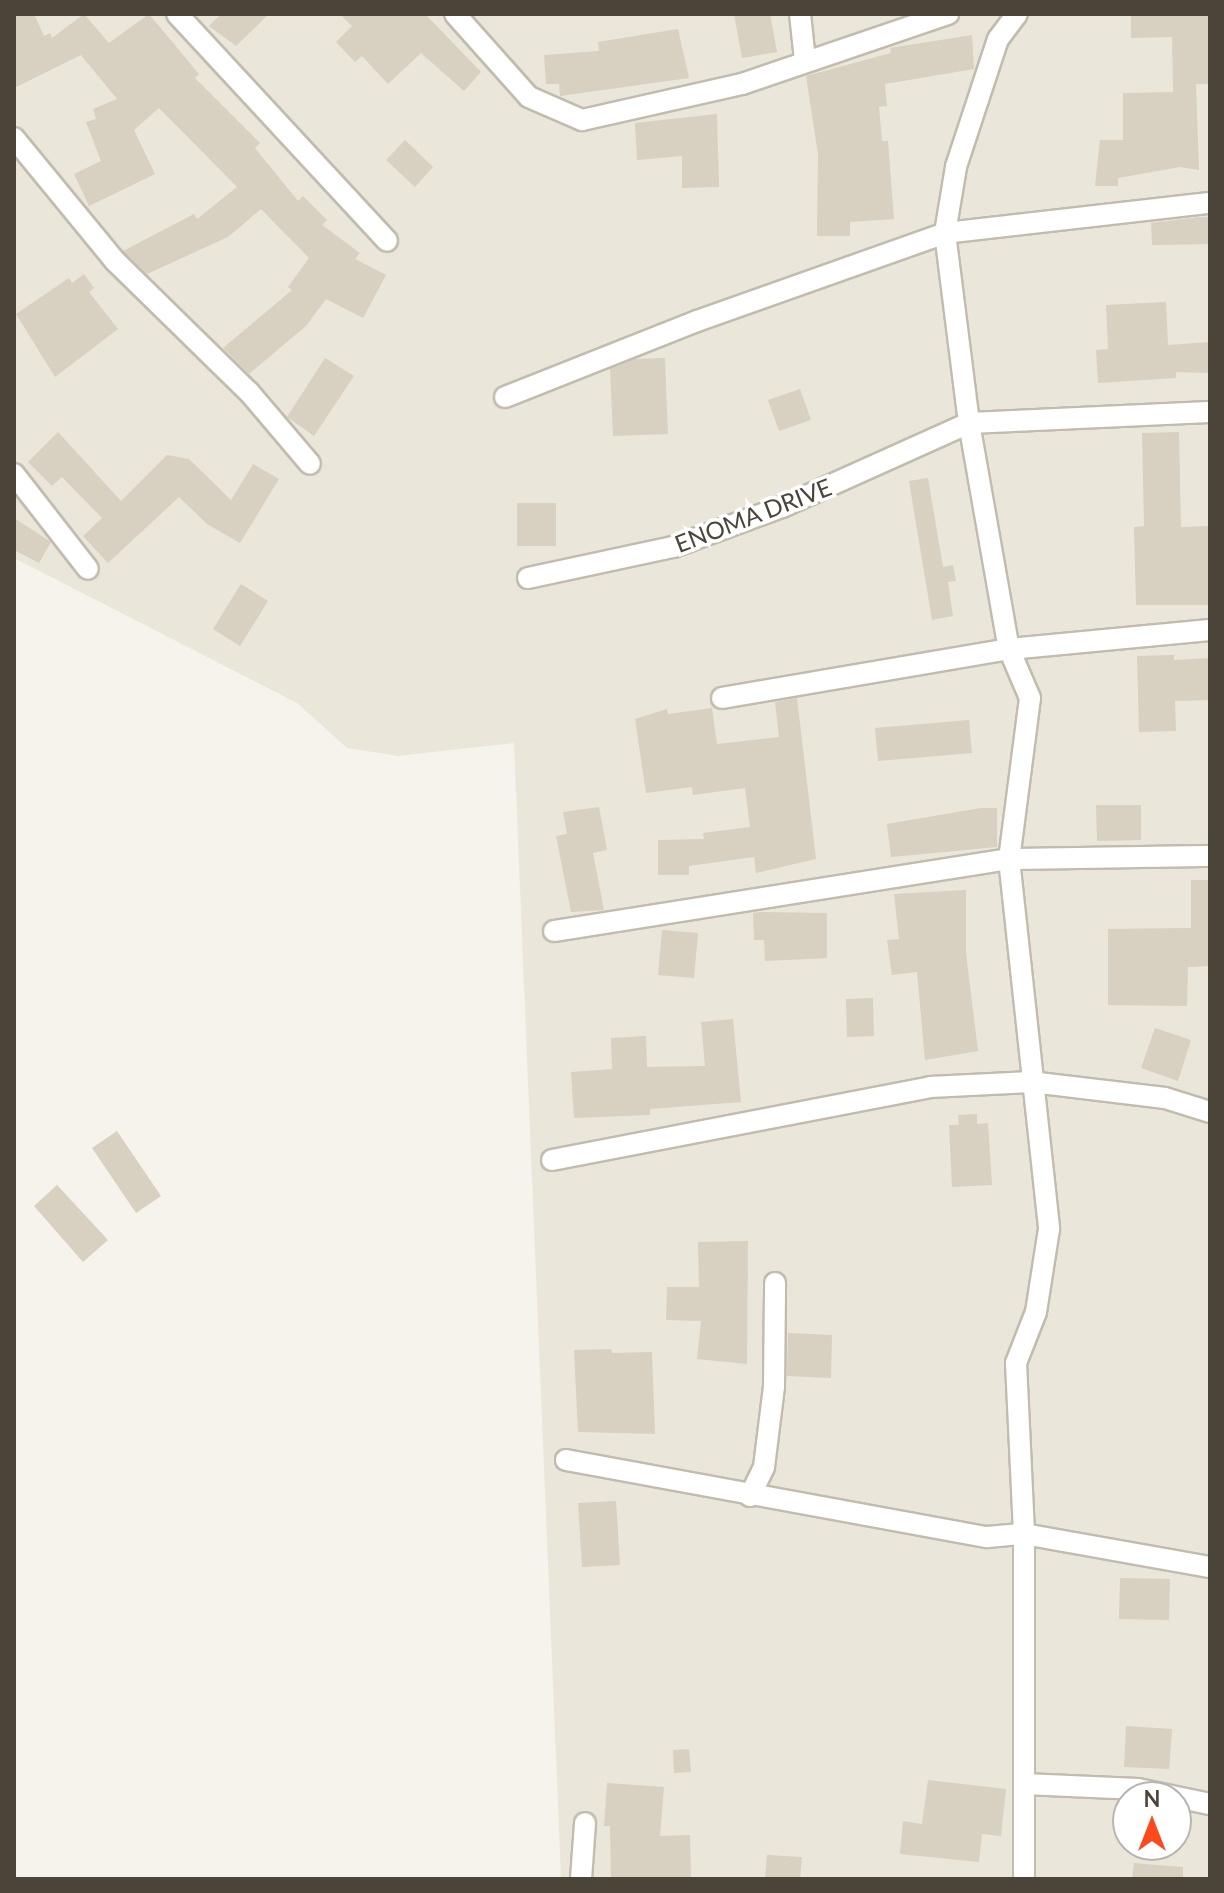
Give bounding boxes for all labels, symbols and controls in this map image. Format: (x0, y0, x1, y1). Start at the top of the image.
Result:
street label: ENOMA DRIVE (670, 472, 836, 558)
north arrow (1112, 1781, 1192, 1861)
text: N (1144, 1785, 1160, 1812)

